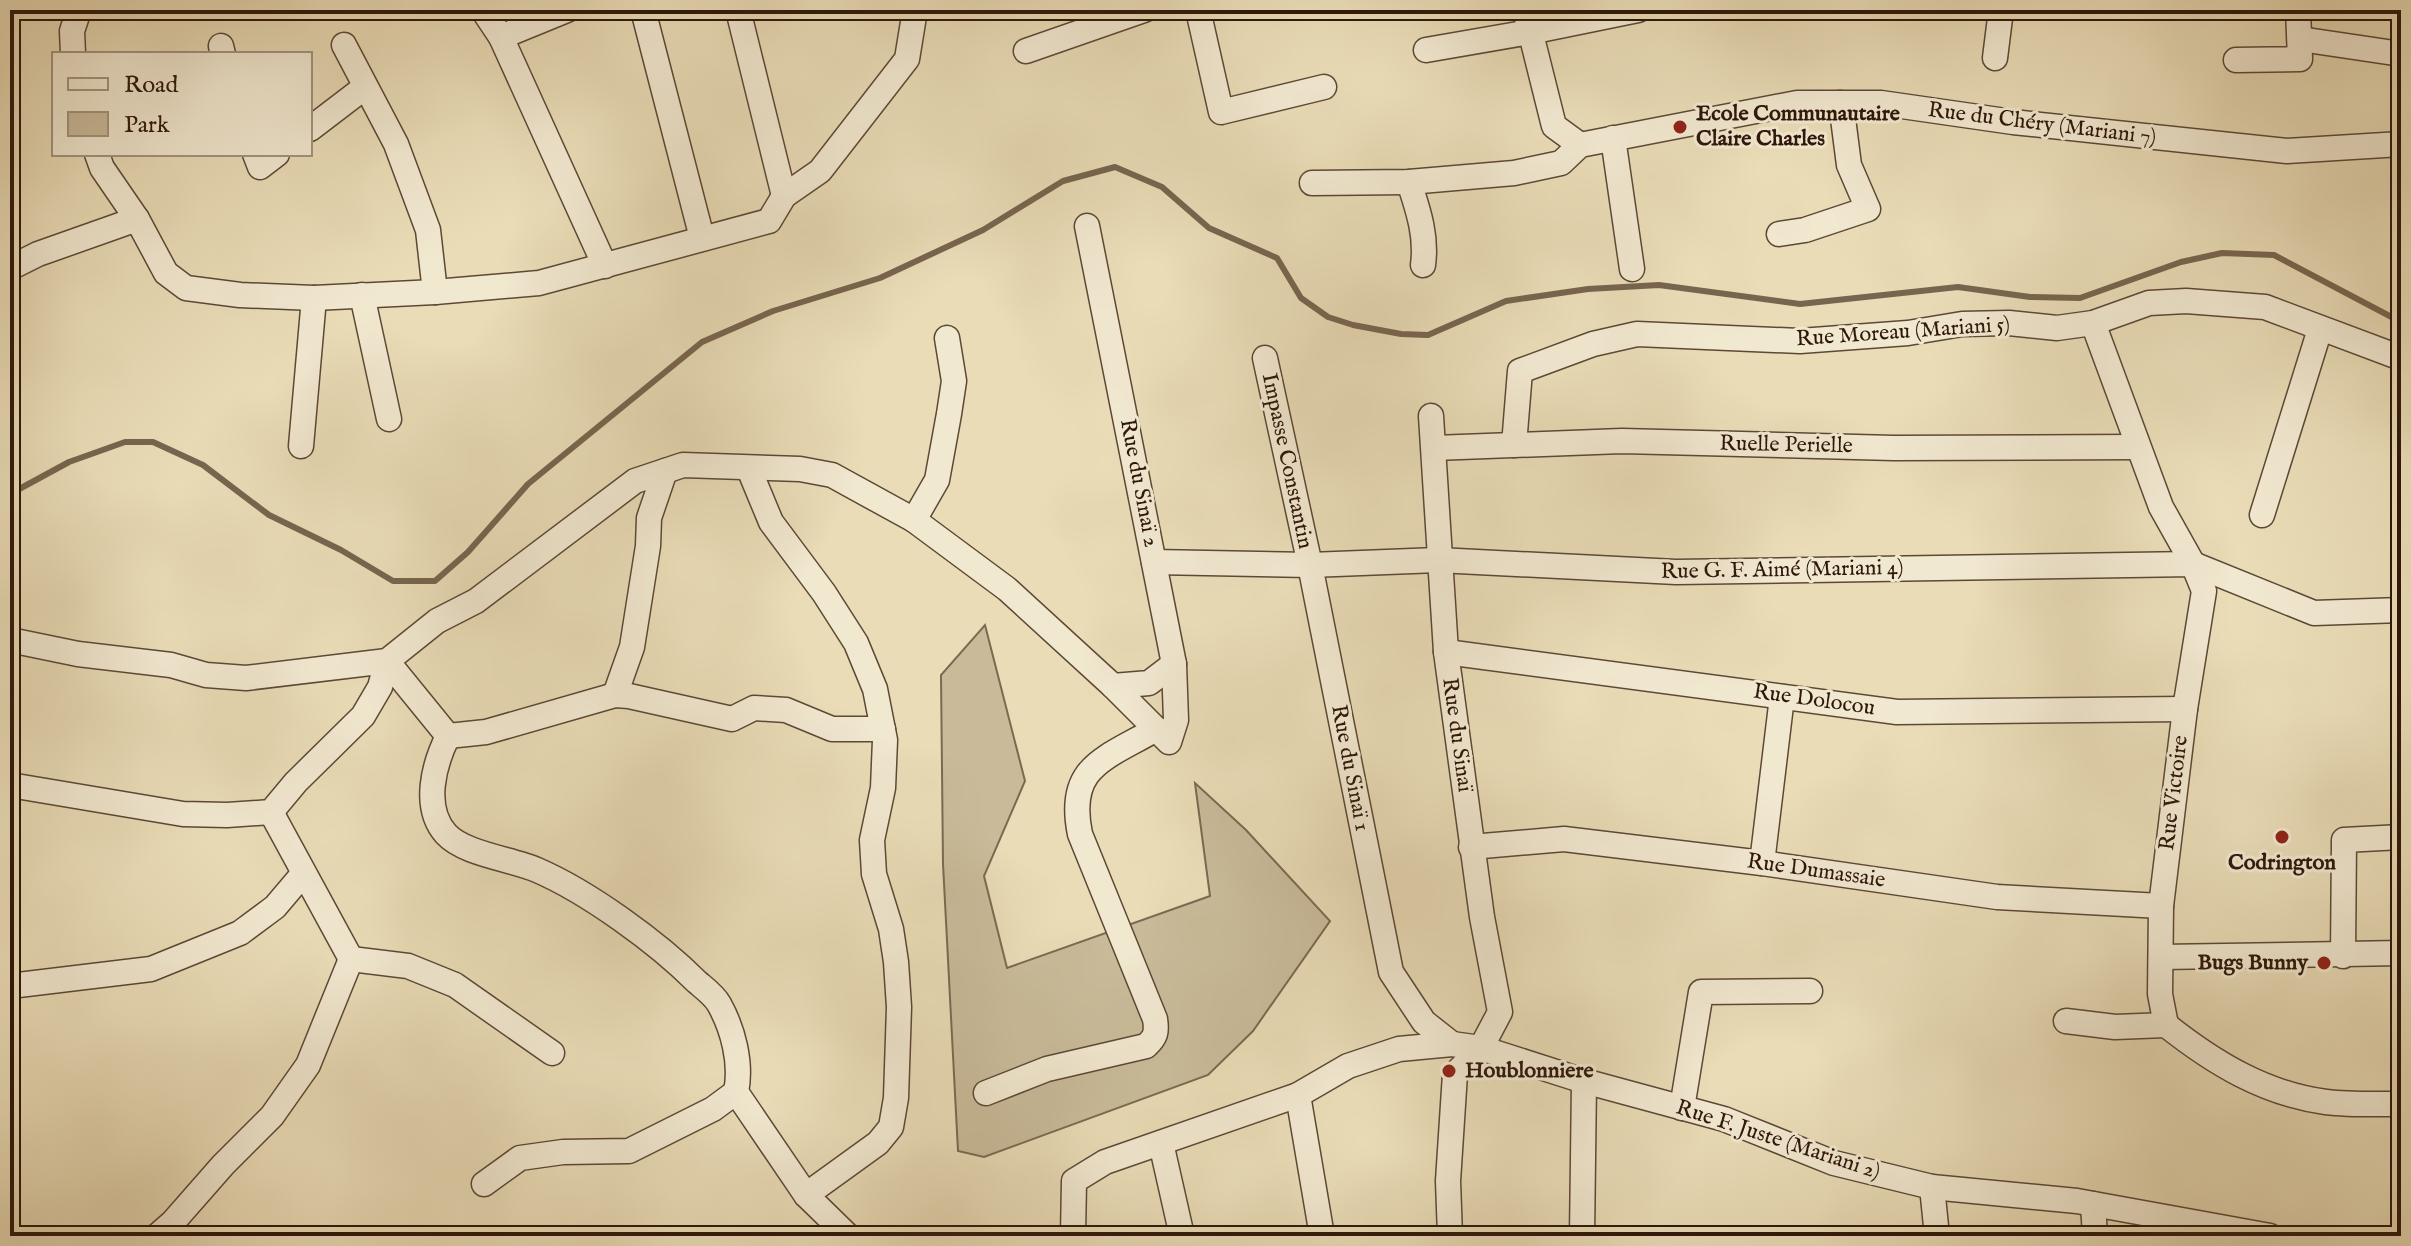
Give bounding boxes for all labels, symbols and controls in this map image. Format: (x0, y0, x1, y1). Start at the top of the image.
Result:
legend (52, 52, 312, 156)
text: Road (124, 70, 178, 101)
street label: Rue du Chéry (Mariani 7) (1926, 96, 2158, 152)
place label: Ecole Communautaire Claire Charles (1696, 100, 1900, 153)
text: Park (124, 110, 170, 141)
marker: Ecole Communautaire Claire Charles (1671, 118, 1689, 136)
street label: Rue Moreau (Mariani 5) (1795, 311, 2011, 353)
street label: Impasse Constantin (1255, 370, 1319, 552)
street label: Rue du Sinaï 2 (1113, 416, 1165, 550)
street label: Ruelle Perielle (1719, 430, 1853, 460)
street label: Rue G. F. Aimé (Mariani 4) (1660, 554, 1904, 586)
street label: Rue du Sinaï (1435, 676, 1479, 794)
street label: Rue Dolocou (1751, 678, 1877, 722)
street label: Rue du Sinaï 1 (1324, 702, 1376, 834)
street label: Rue Victoire (2153, 734, 2195, 852)
marker: Codrington (2273, 828, 2291, 846)
street label: Rue Dumassaie (1745, 847, 1887, 895)
place label: Codrington (2228, 849, 2336, 877)
place label: Bugs Bunny (2197, 949, 2309, 977)
marker: Bugs Bunny (2315, 954, 2333, 972)
place label: Houblonniere (1465, 1057, 1594, 1085)
marker: Houblonniere (1440, 1062, 1458, 1080)
street label: Rue F. Juste (Mariani 2) (1672, 1094, 1884, 1186)

